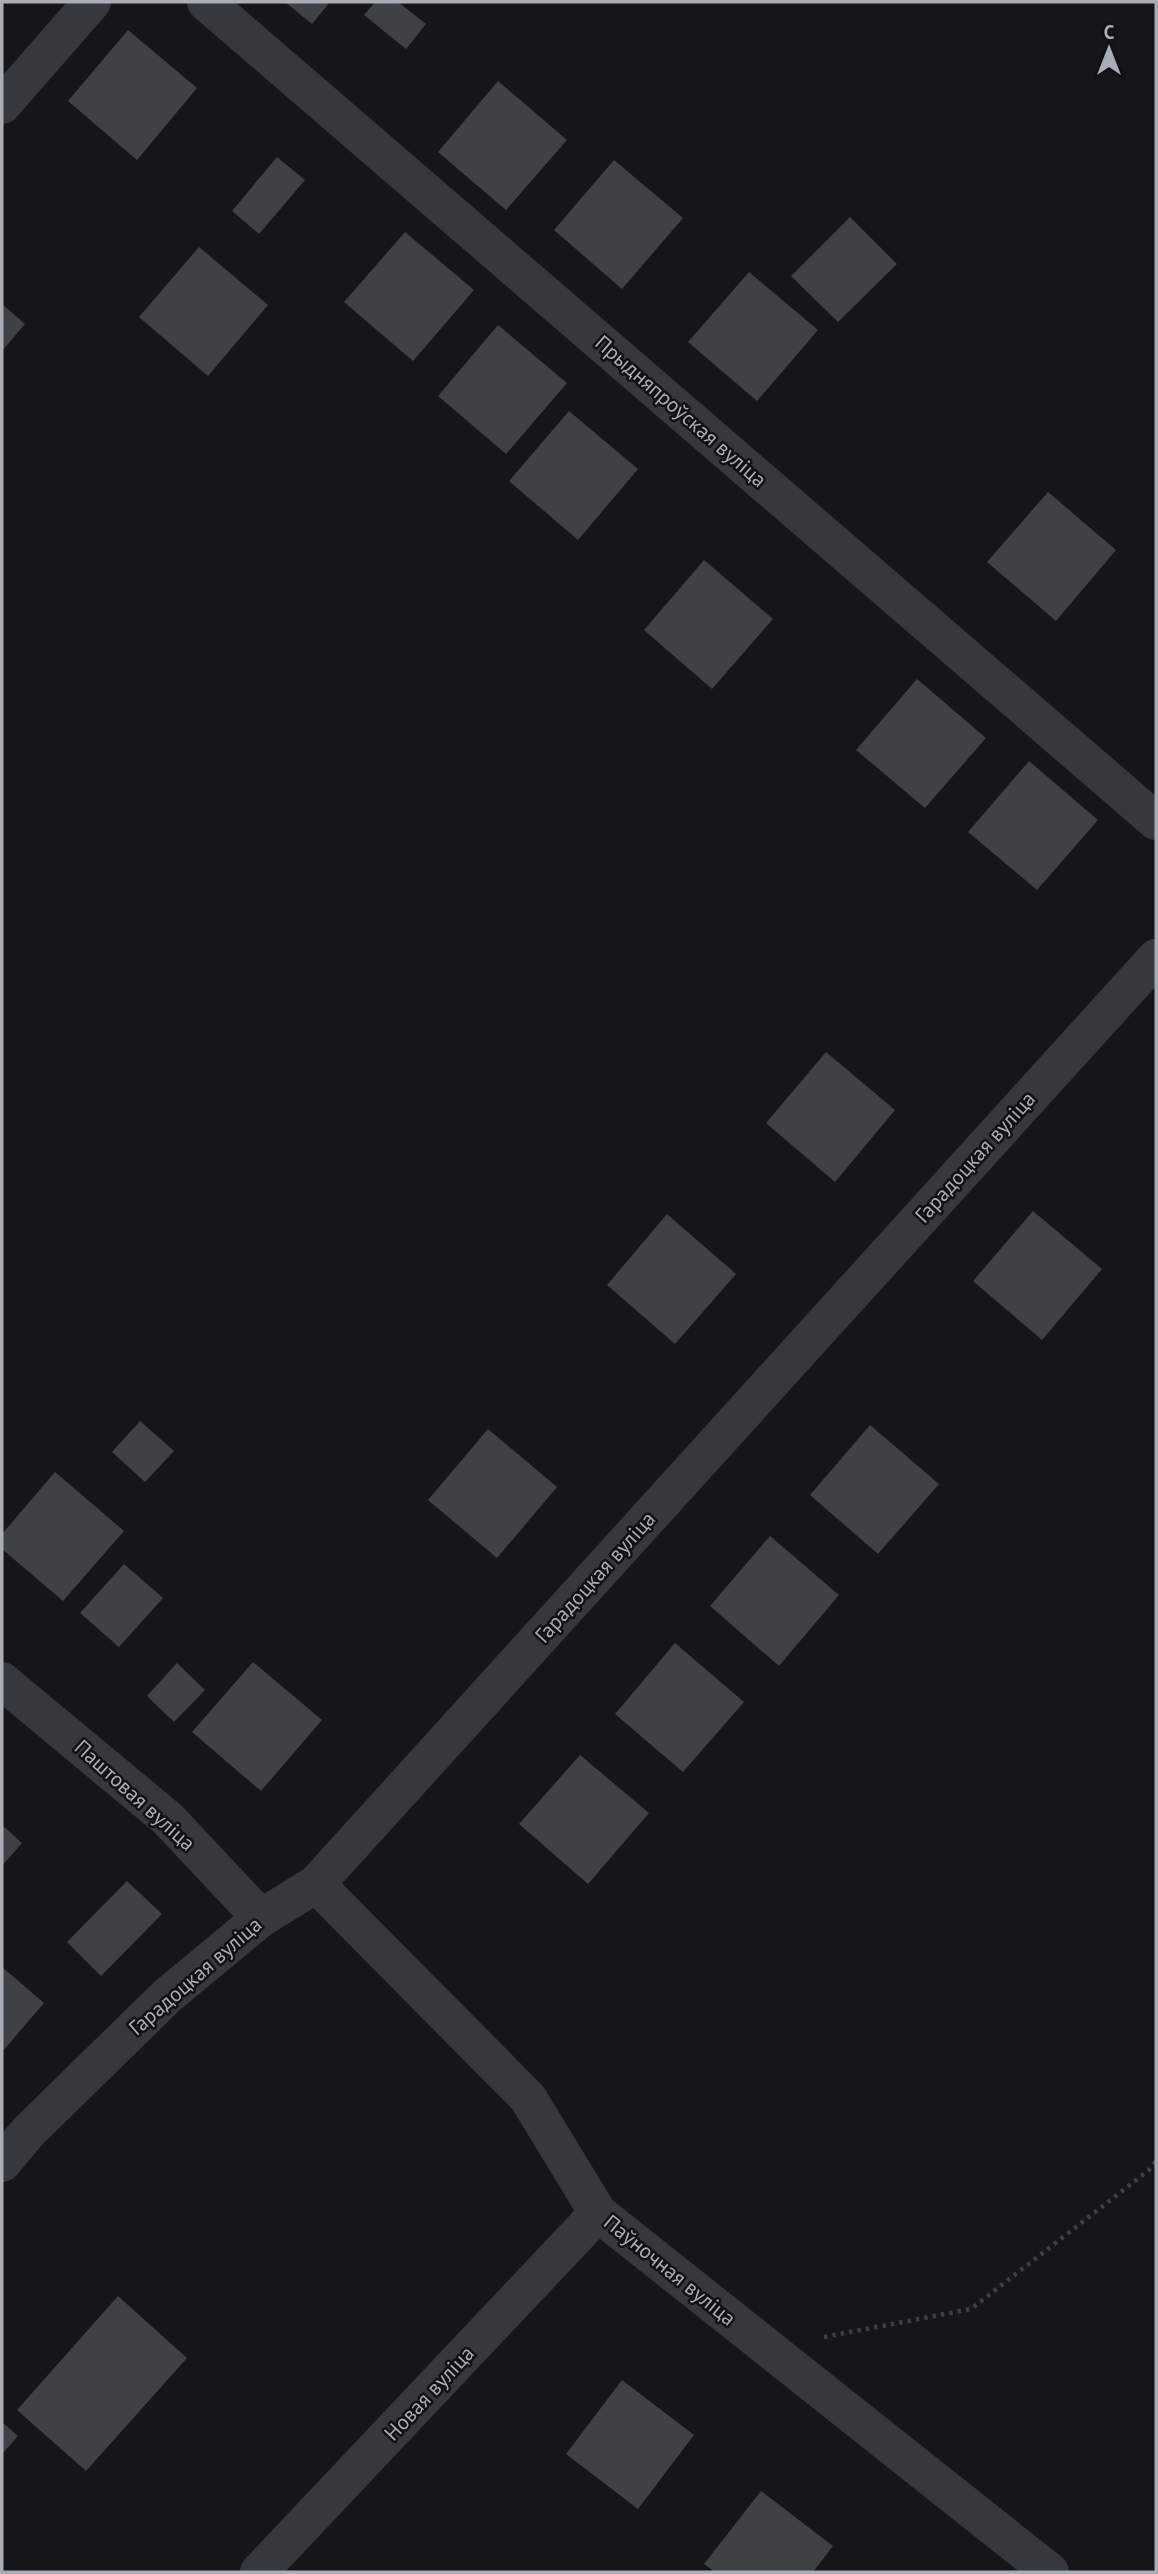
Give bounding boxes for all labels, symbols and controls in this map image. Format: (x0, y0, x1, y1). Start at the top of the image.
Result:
north arrow (1074, 14, 1144, 84)
text: С (1104, 20, 1115, 44)
street label: Прыдняпроўская вуліца (590, 329, 772, 493)
street label: Гарадоцкая вуліца (909, 1086, 1041, 1228)
street label: Гарадоцкая вуліца (529, 1506, 661, 1648)
street label: Паштовая вуліца (69, 1734, 201, 1856)
street label: Гарадоцкая вуліца (123, 1911, 267, 2041)
street label: Паўночная вуліца (598, 2208, 742, 2332)
street label: Новая вуліца (378, 2340, 480, 2446)

